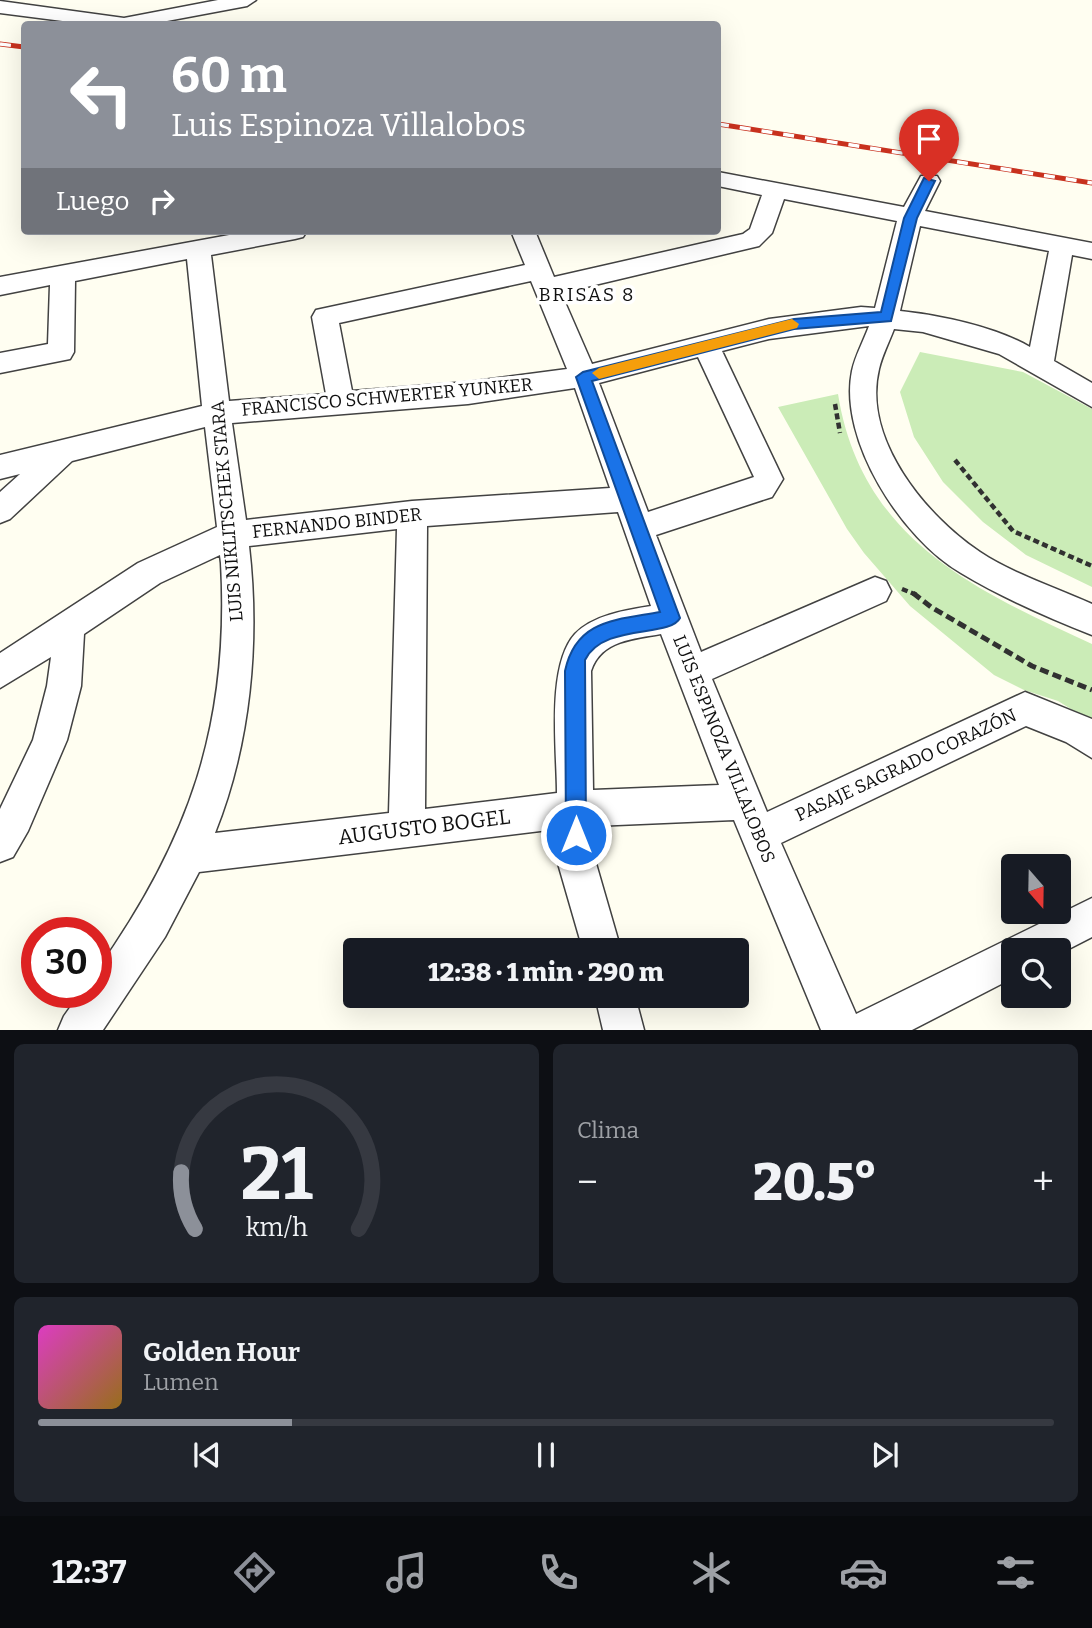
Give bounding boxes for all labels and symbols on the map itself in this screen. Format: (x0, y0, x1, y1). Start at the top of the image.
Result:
pin (899, 109, 959, 181)
district label: BRISAS 8 (539, 283, 635, 306)
street label: FRANCISCO SCHWERTER YUNKER (241, 373, 534, 421)
street label: LUIS NIKLITSCHEK STARA (206, 399, 248, 622)
street label: FERNANDO BINDER (251, 503, 423, 543)
street label: LUIS ESPINOZA VILLALOBOS (668, 632, 780, 866)
street label: PASAJE SAGRADO CORAZÓN (792, 704, 1020, 826)
position arrow (539, 798, 613, 872)
street label: AUGUSTO BOGEL (337, 804, 512, 850)
north arrow (1001, 854, 1071, 924)
speed limit sign: 30 (21, 917, 112, 1008)

